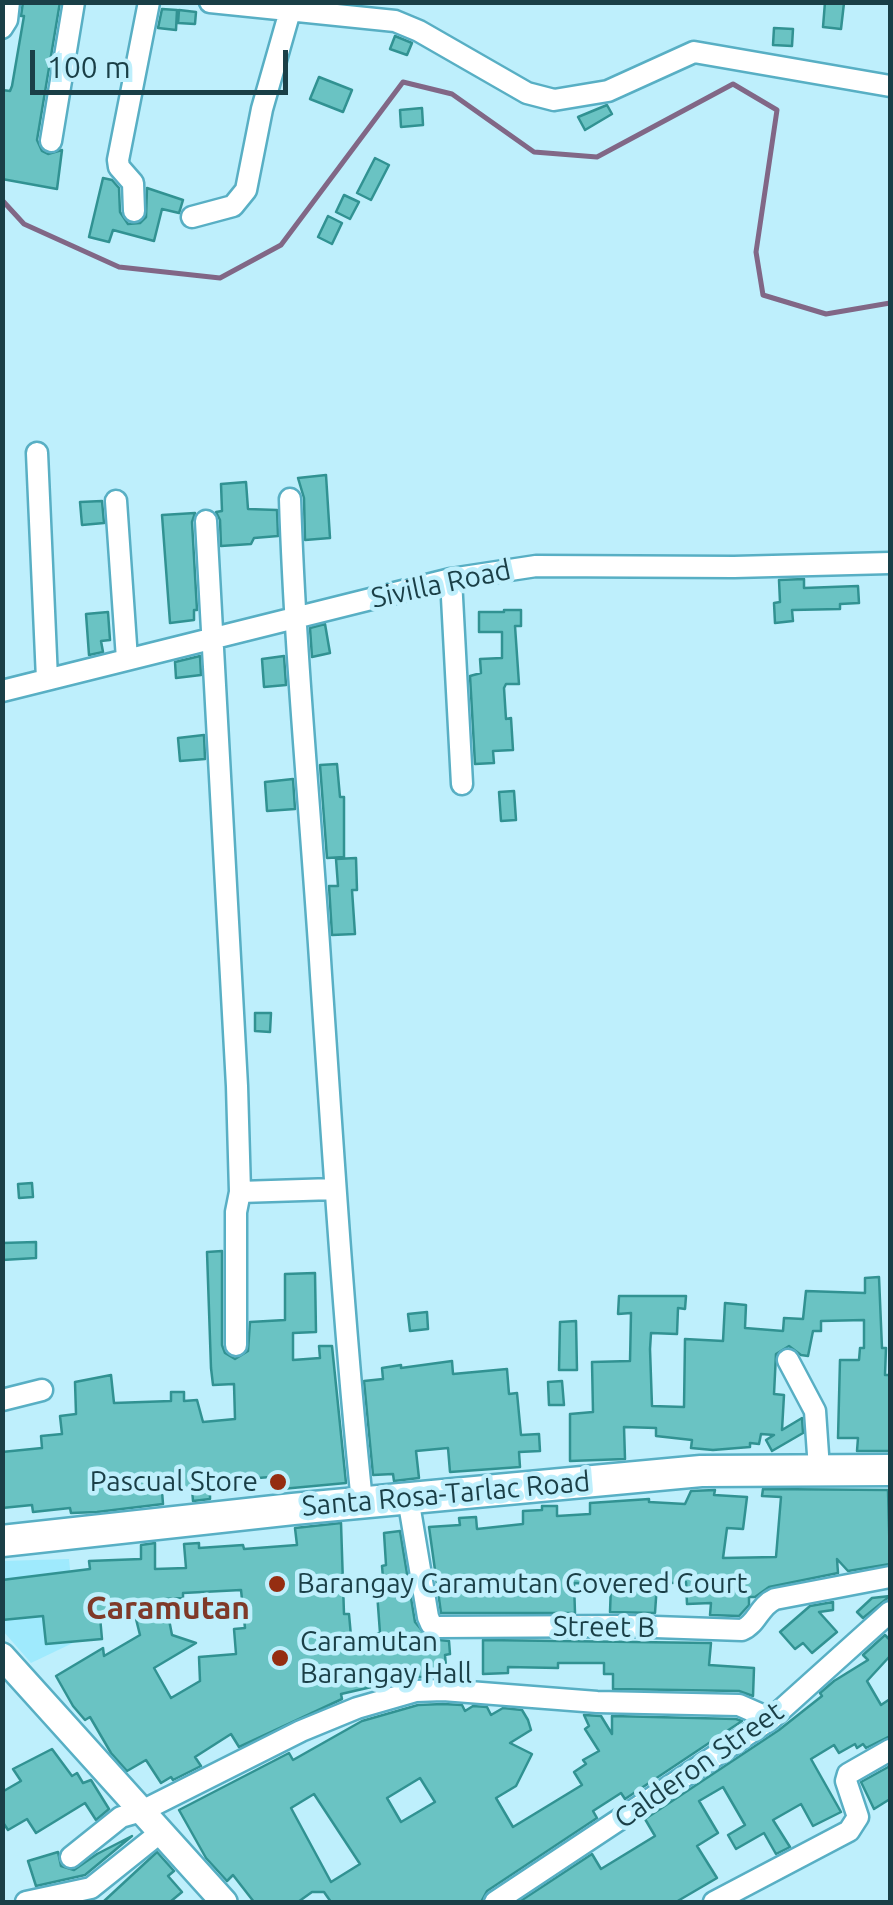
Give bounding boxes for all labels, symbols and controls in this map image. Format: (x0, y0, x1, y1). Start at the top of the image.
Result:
scale bar (35, 30, 292, 92)
text: 100 m (47, 50, 131, 84)
street label: Sivilla Road (368, 553, 514, 615)
place label: Pascual Store (90, 1465, 258, 1499)
street label: Santa Rosa-Tarlac Road (300, 1465, 592, 1523)
marker: Pascual Store (267, 1471, 289, 1493)
place label: Barangay Caramutan Covered Court (297, 1567, 747, 1601)
marker: Barangay Caramutan Covered Court (266, 1573, 288, 1595)
district label: Caramutan (86, 1589, 250, 1627)
street label: Street B (553, 1609, 655, 1645)
place label: Caramutan Barangay Hall (300, 1625, 472, 1691)
marker: Caramutan Barangay Hall (269, 1647, 291, 1669)
street label: Calderon Street (608, 1694, 790, 1836)

